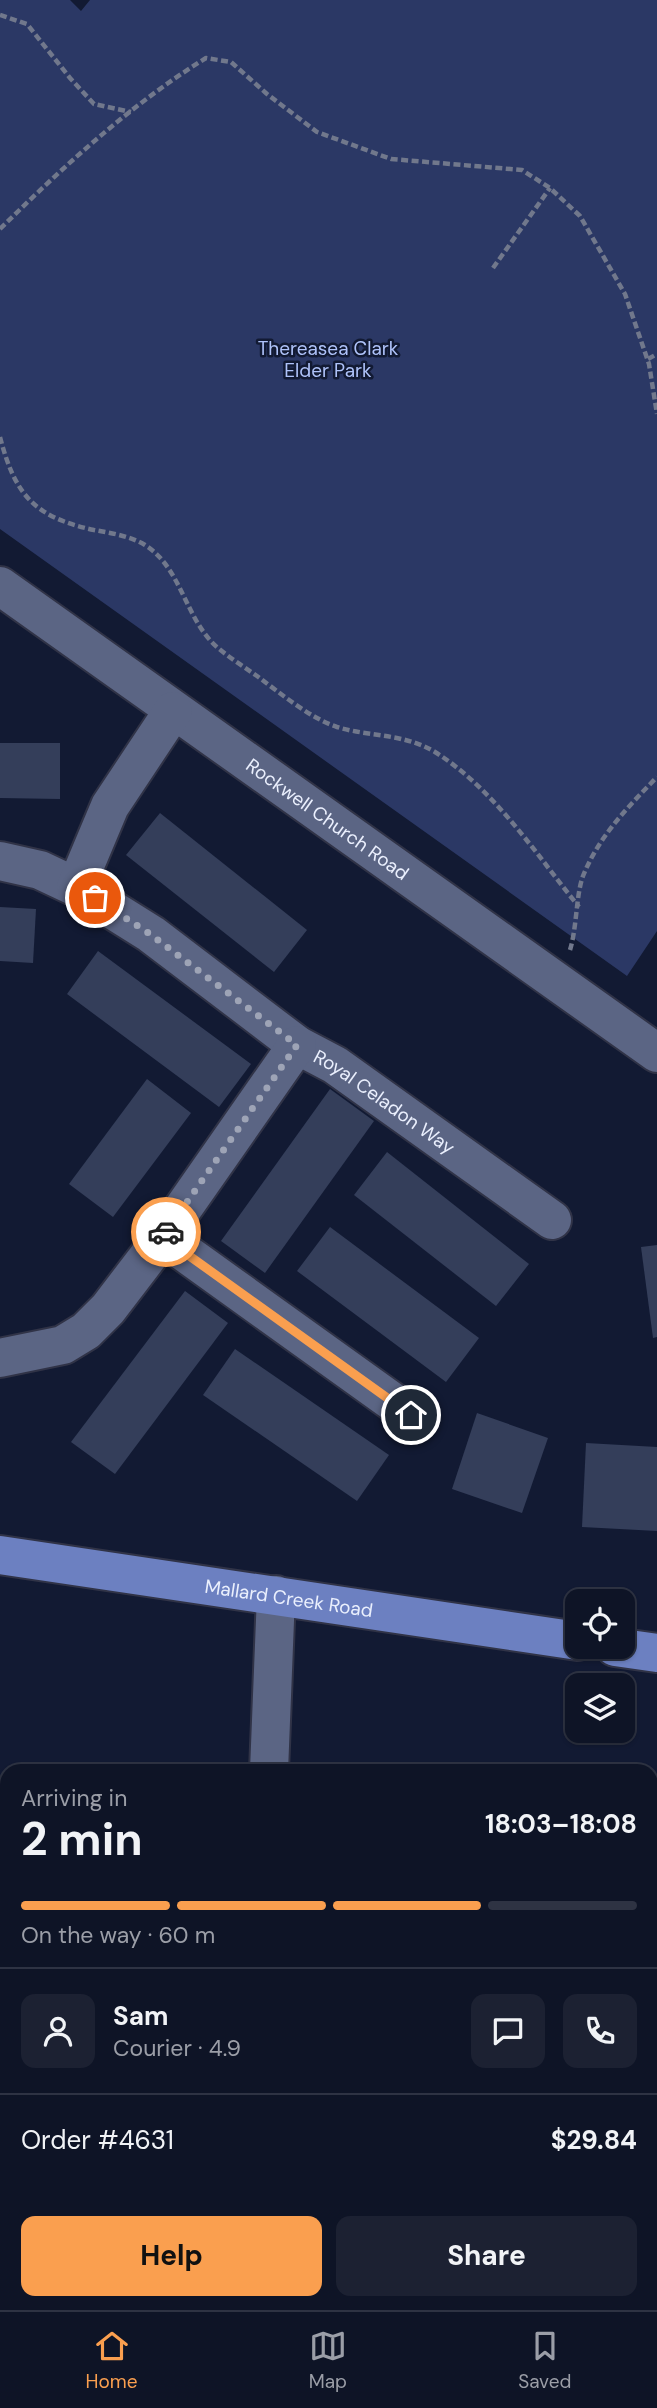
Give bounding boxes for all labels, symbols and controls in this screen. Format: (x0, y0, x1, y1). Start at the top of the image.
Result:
park label: Thereasea Clark Elder Park (258, 336, 399, 383)
street label: Rockwell Church Road (241, 752, 414, 885)
pin (65, 868, 125, 928)
icon: bag (76, 879, 114, 917)
street label: Royal Celadon Way (309, 1044, 461, 1160)
courier (131, 1197, 201, 1267)
icon: car (147, 1213, 185, 1251)
pin (381, 1385, 441, 1445)
icon: home (392, 1396, 430, 1434)
street label: Mallard Creek Road (203, 1573, 375, 1623)
map controls (565, 1589, 635, 1743)
button: locate (565, 1589, 635, 1659)
button: layers (565, 1673, 635, 1743)
text: Arriving in (21, 1783, 127, 1813)
text: 18:03–18:08 (485, 1807, 637, 1841)
text: 2 min (21, 1809, 143, 1869)
text: On the way · 60 m (21, 1920, 215, 1950)
button: person (21, 1994, 95, 2068)
button: chat (471, 1994, 545, 2068)
button: phone (563, 1994, 637, 2068)
text: Sam (113, 1999, 168, 2033)
text: Courier · 4.9 (113, 2033, 241, 2063)
text: Order #4631 (21, 2123, 174, 2157)
text: $29.84 (551, 2123, 637, 2157)
button: Help (21, 2216, 322, 2296)
button: Share (336, 2216, 637, 2296)
tab: Home (86, 2327, 138, 2394)
tab: Map (309, 2327, 347, 2394)
tab: Saved (518, 2327, 571, 2394)

